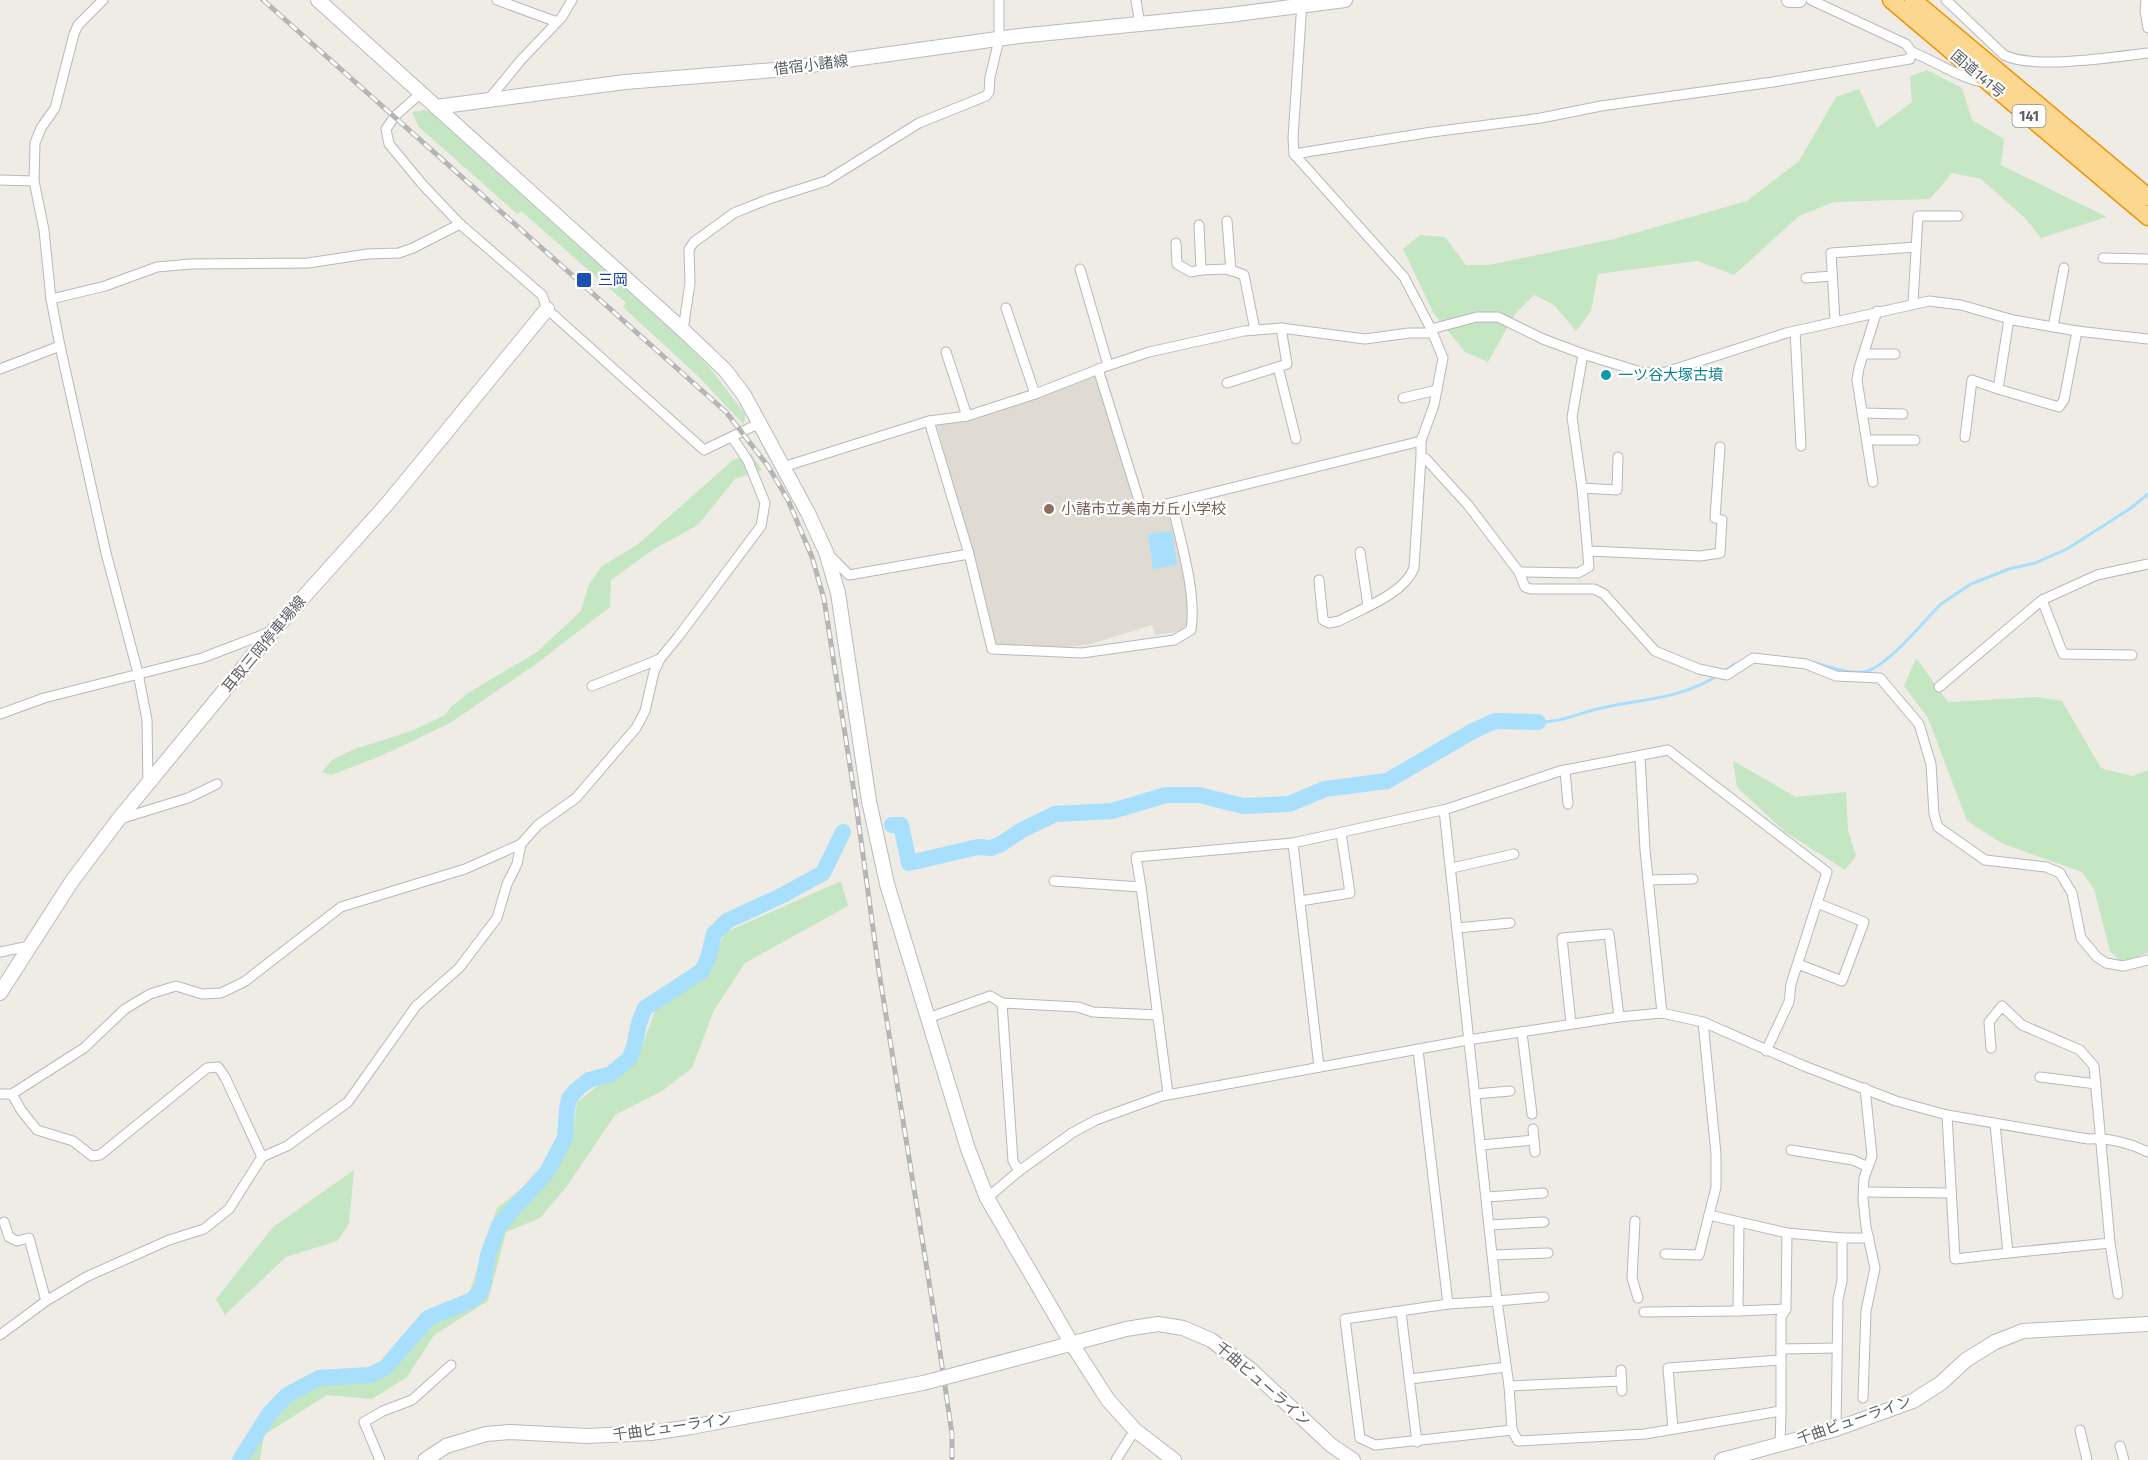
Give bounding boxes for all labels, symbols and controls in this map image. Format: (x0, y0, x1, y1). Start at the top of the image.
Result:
street label: 国道141号 (1947, 46, 2009, 102)
street label: 借宿小諸線 (773, 51, 849, 79)
road number: 141 (2012, 105, 2046, 127)
marker: 三岡 (575, 271, 593, 289)
place label: 三岡 (598, 271, 628, 289)
place label: 一ツ谷大塚古墳 (1618, 366, 1723, 384)
marker: 一ツ谷大塚古墳 (1599, 368, 1613, 382)
place label: 小諸市立美南ガ丘小学校 (1061, 500, 1226, 518)
marker: 小諸市立美南ガ丘小学校 (1042, 502, 1056, 516)
street label: 耳取三岡停車場線 (219, 592, 309, 696)
street label: 千曲ビューライン (1212, 1338, 1314, 1430)
street label: 千曲ビューライン (1794, 1392, 1914, 1448)
street label: 千曲ビューライン (611, 1410, 733, 1444)

